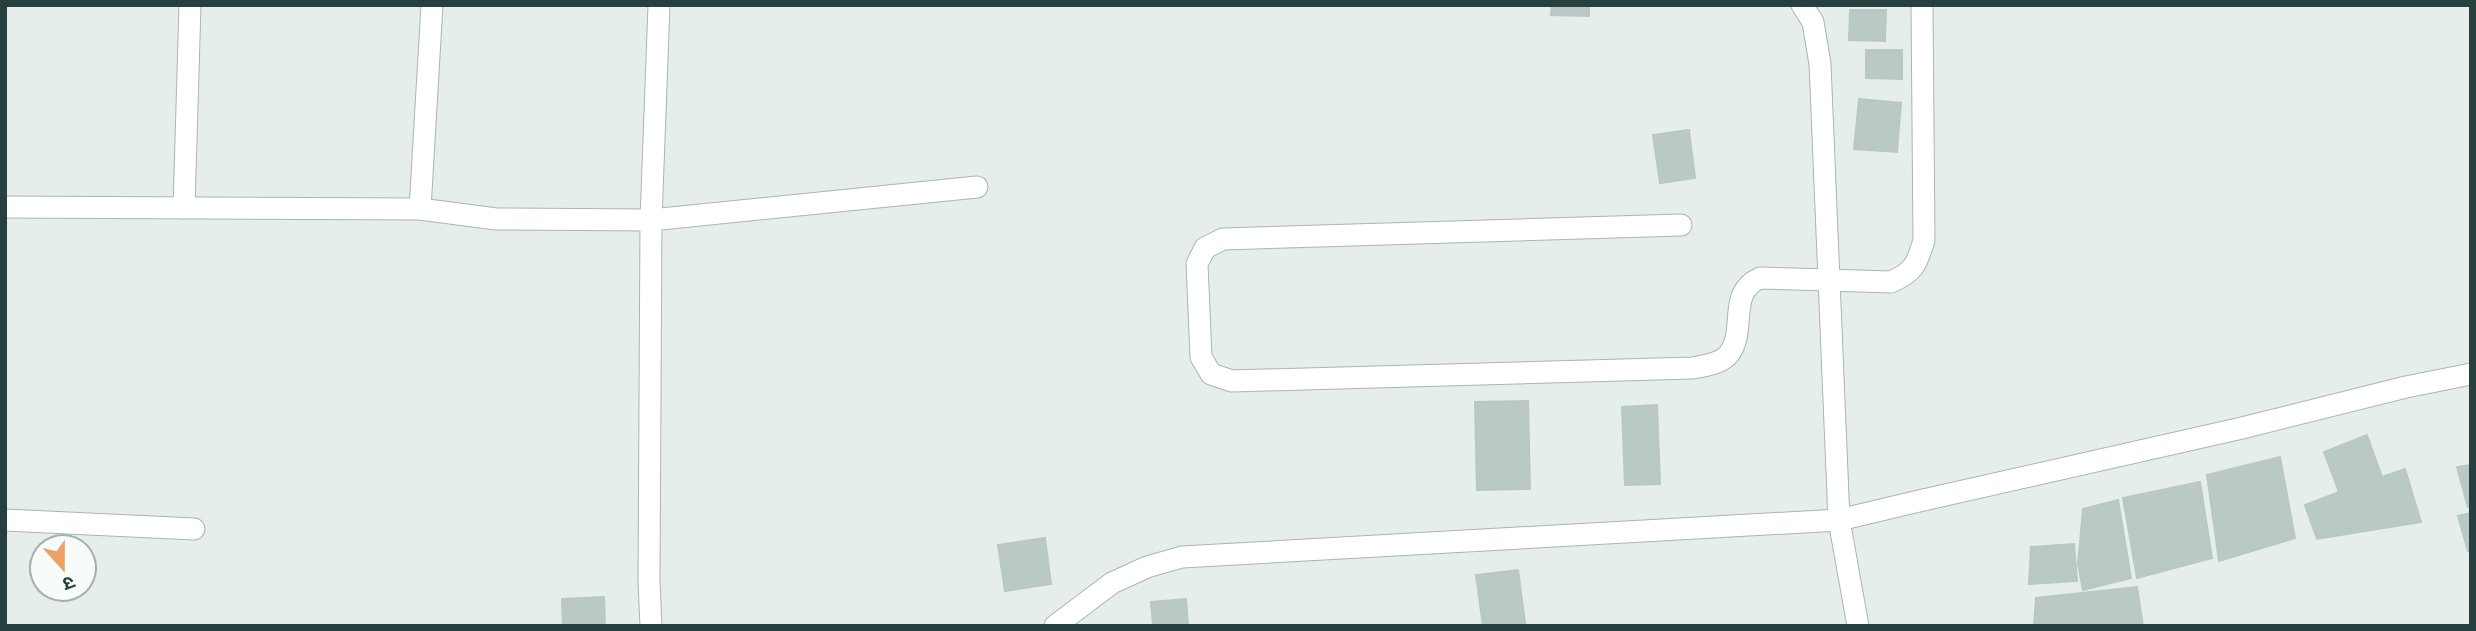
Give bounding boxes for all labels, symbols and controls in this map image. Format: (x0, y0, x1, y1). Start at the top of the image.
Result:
north arrow (28, 533, 98, 603)
text: उ (59, 571, 78, 596)

